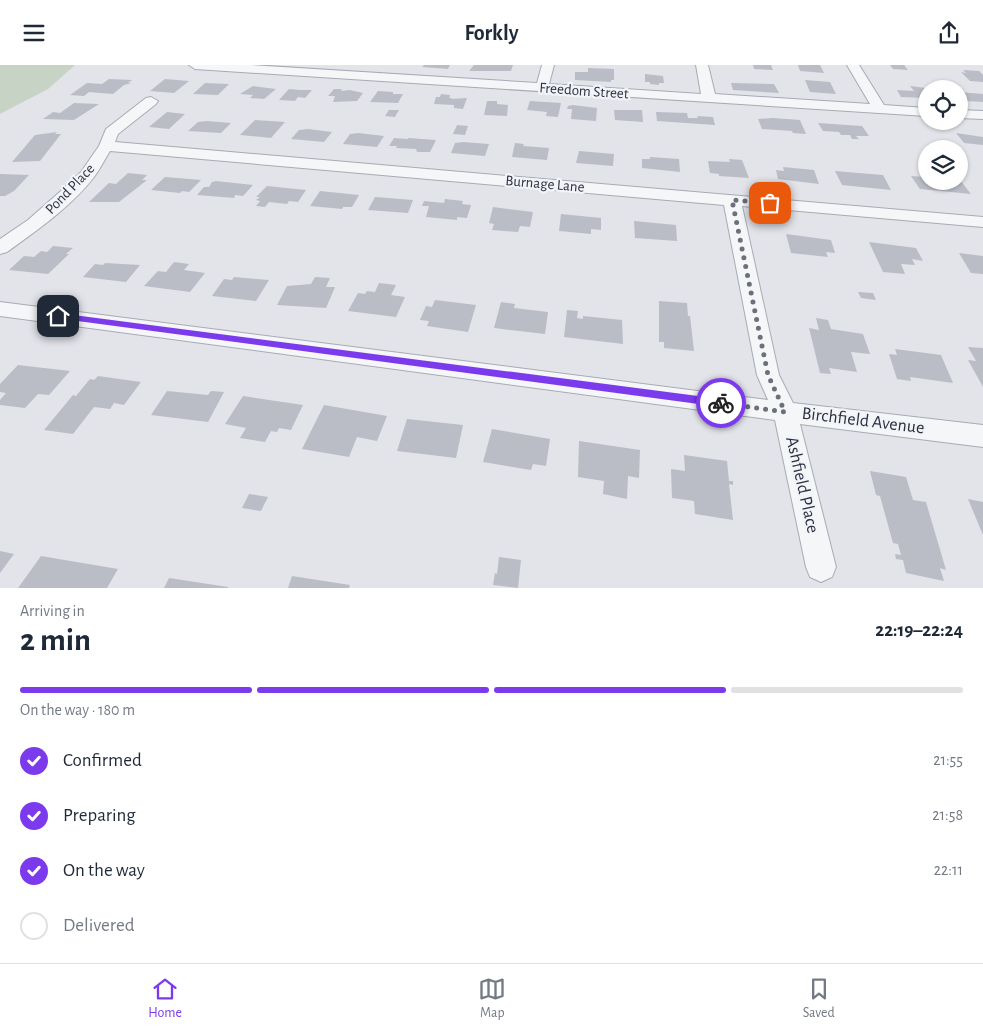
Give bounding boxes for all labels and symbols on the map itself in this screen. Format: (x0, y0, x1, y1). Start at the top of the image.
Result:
street label: Freedom Street (539, 80, 629, 102)
street label: Pond Place (43, 161, 98, 217)
street label: Burnage Lane (505, 173, 585, 195)
pin (749, 182, 791, 224)
pin (37, 295, 79, 337)
courier (696, 378, 746, 428)
street label: Birchfield Avenue (801, 405, 925, 437)
street label: Ashfield Place (782, 435, 822, 535)

